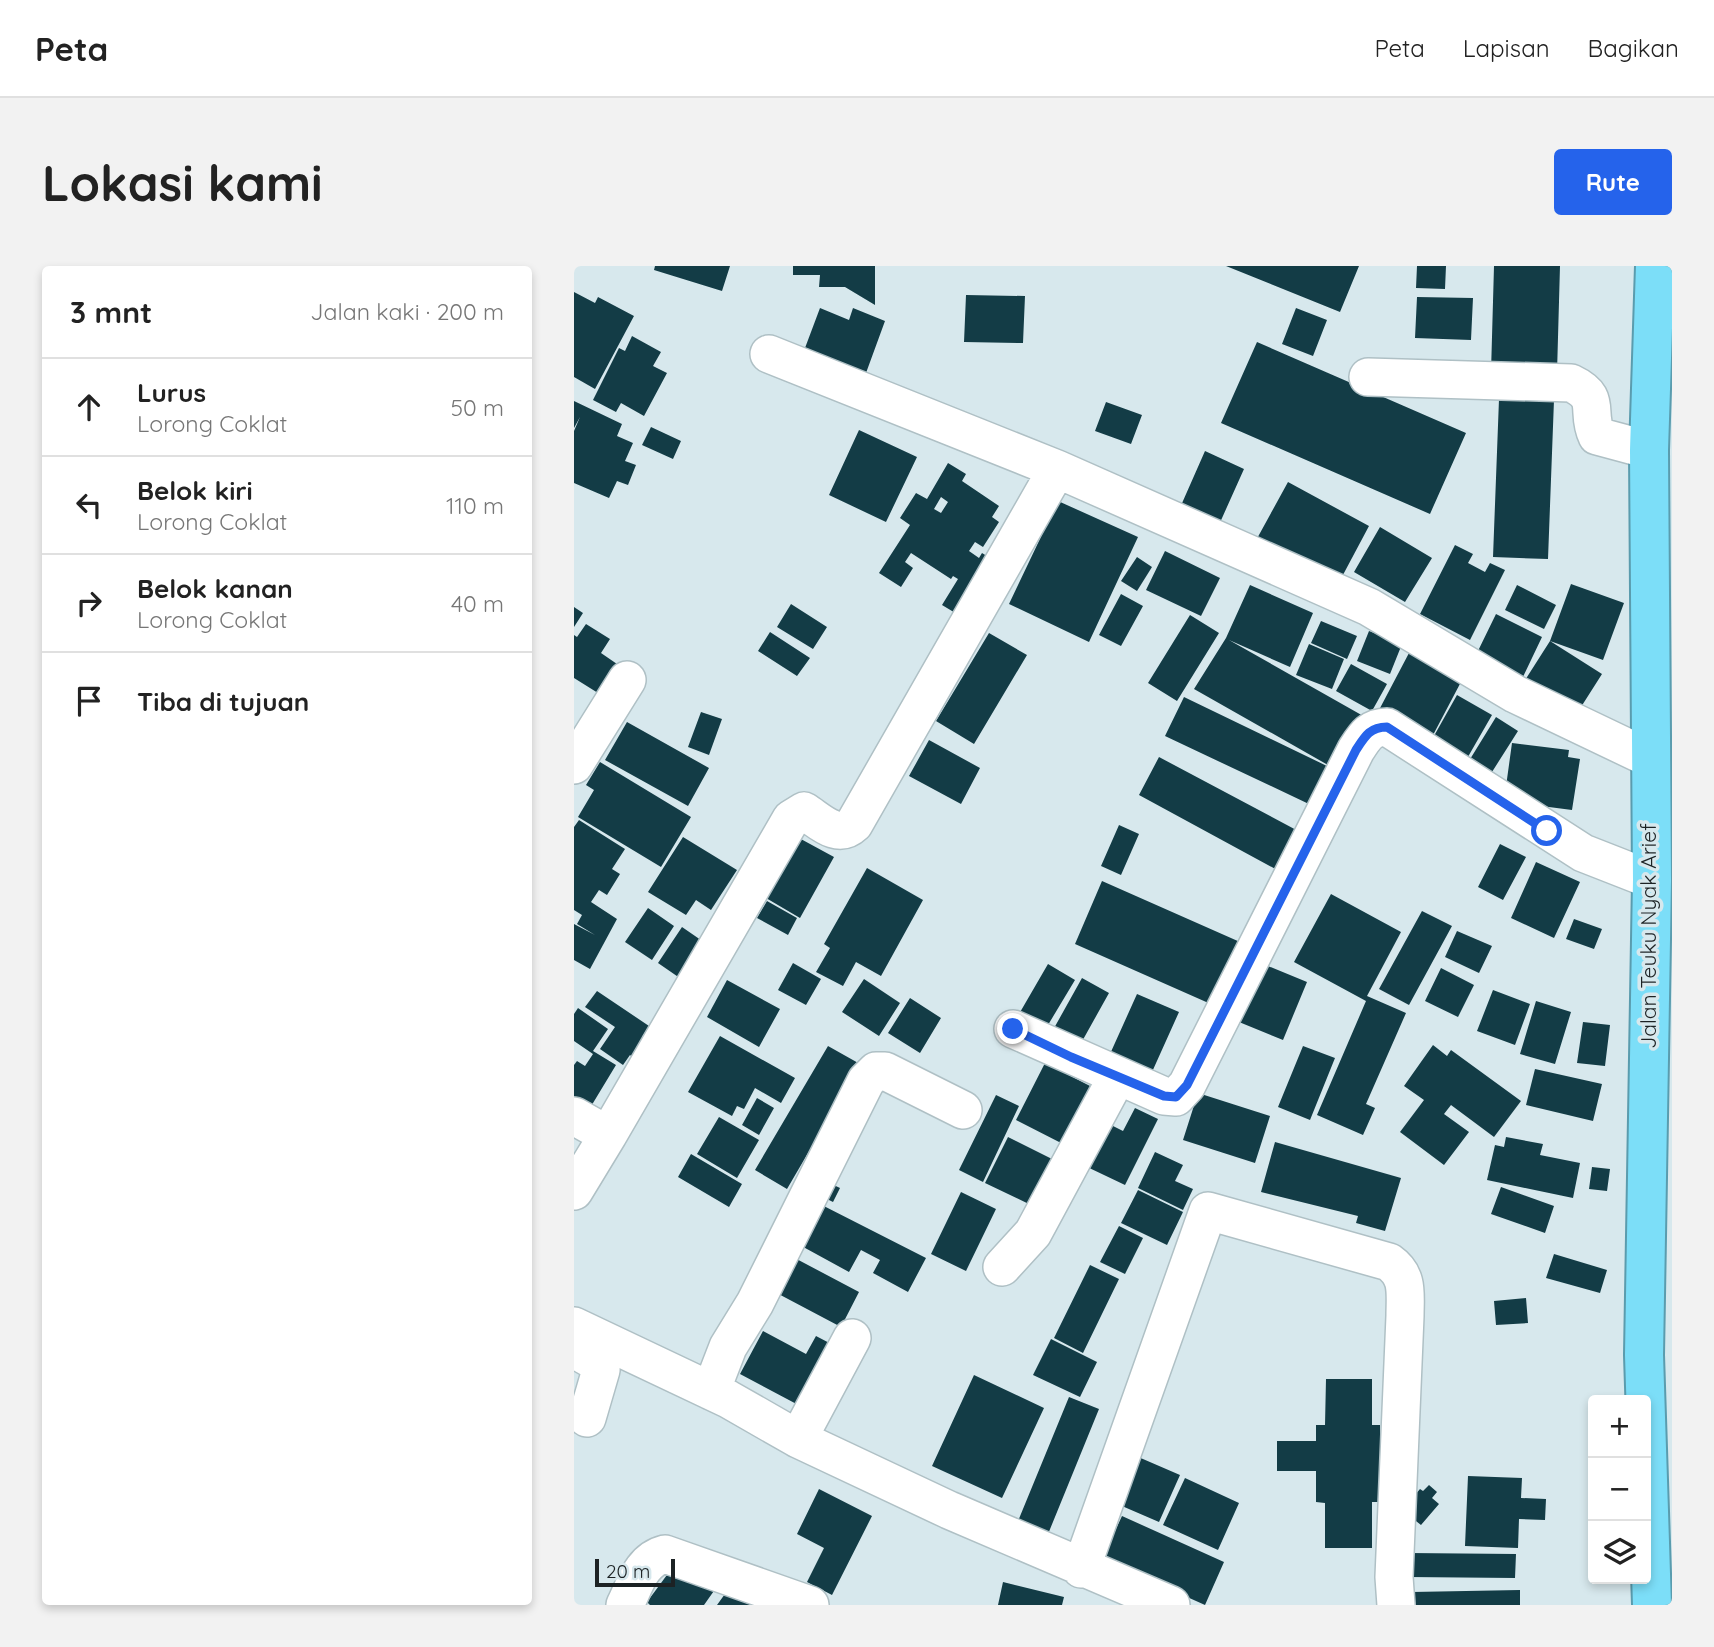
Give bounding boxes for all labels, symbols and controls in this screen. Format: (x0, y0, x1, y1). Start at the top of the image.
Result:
text: Peta (35, 28, 108, 69)
text: Peta (1374, 33, 1425, 63)
text: Lapisan (1463, 33, 1550, 63)
text: Bagikan (1588, 33, 1679, 63)
button: Rute (1554, 149, 1672, 215)
text: Lokasi kami (42, 152, 323, 213)
text: 3 mnt (70, 293, 152, 331)
text: Jalan kaki · 200 m (310, 297, 504, 326)
text: Lurus (137, 376, 206, 409)
icon: ahead (70, 388, 108, 426)
text: 50 m (451, 393, 504, 422)
text: Lorong Coklat (137, 409, 287, 438)
text: Belok kiri (137, 474, 253, 507)
icon: left (70, 486, 108, 524)
text: 110 m (446, 491, 504, 520)
text: Lorong Coklat (137, 507, 287, 536)
text: Belok kanan (137, 572, 293, 605)
icon: right (70, 584, 108, 622)
text: 40 m (451, 589, 504, 618)
text: Lorong Coklat (137, 605, 287, 634)
icon: arrive (70, 682, 108, 720)
text: Tiba di tujuan (137, 685, 309, 718)
route start (1531, 815, 1562, 846)
street label: Jalan Teuku Nyak Arief (1635, 823, 1661, 1049)
route end (997, 1013, 1028, 1044)
map controls (1588, 1395, 1651, 1584)
button: + (1588, 1395, 1651, 1458)
button: − (1588, 1458, 1651, 1521)
button: layers (1588, 1521, 1651, 1584)
scale bar (595, 1556, 676, 1588)
text: 20 m (606, 1559, 650, 1583)

